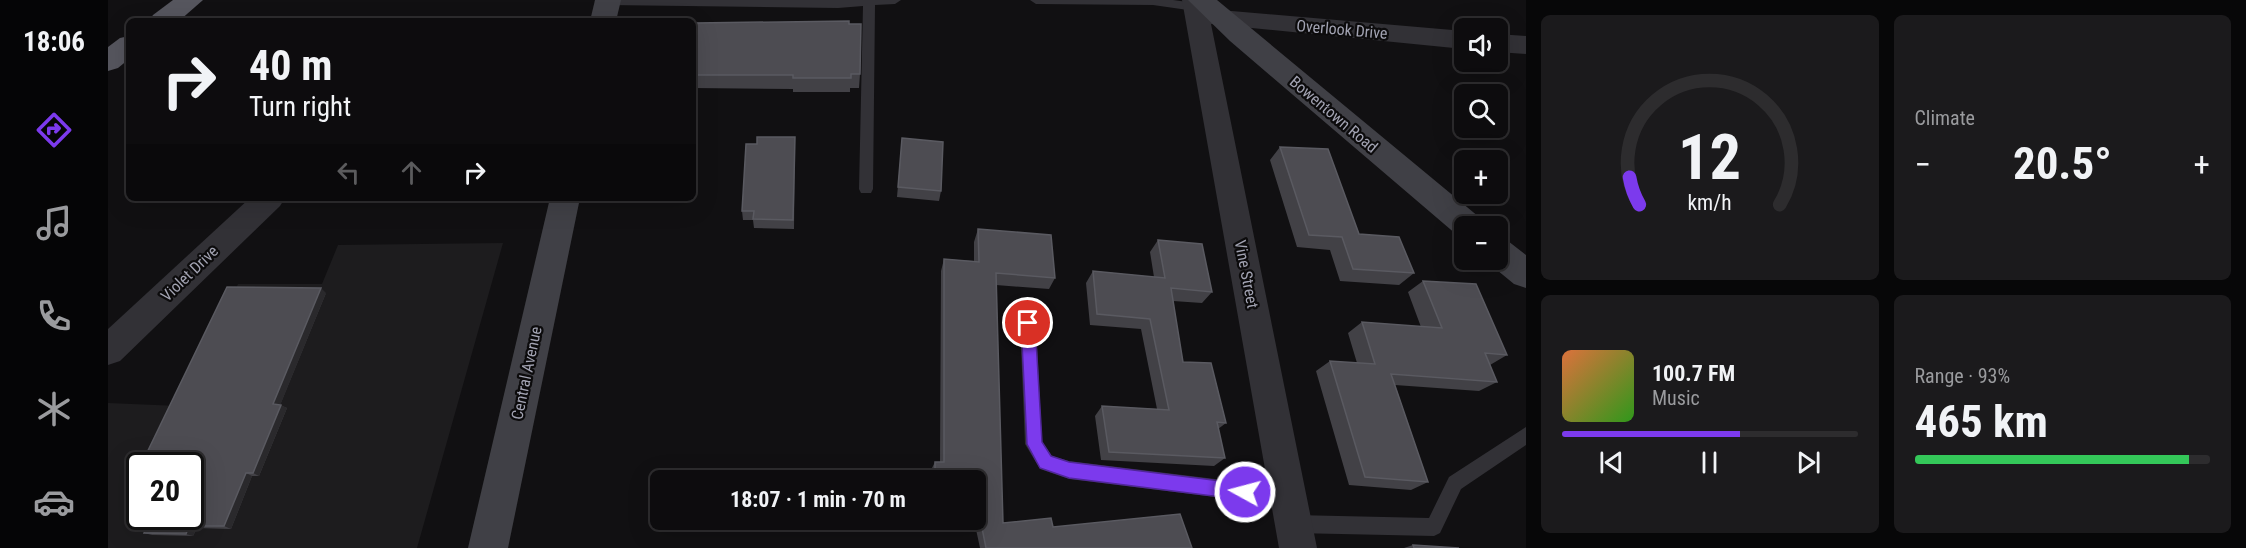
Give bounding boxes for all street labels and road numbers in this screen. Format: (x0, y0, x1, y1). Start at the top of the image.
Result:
street label: Overlook Drive (1296, 16, 1388, 43)
street label: Bowentown Road (1286, 72, 1382, 157)
street label: Vine Street (1231, 238, 1262, 310)
street label: Violet Drive (157, 241, 222, 305)
street label: Central Avenue (507, 325, 546, 421)

